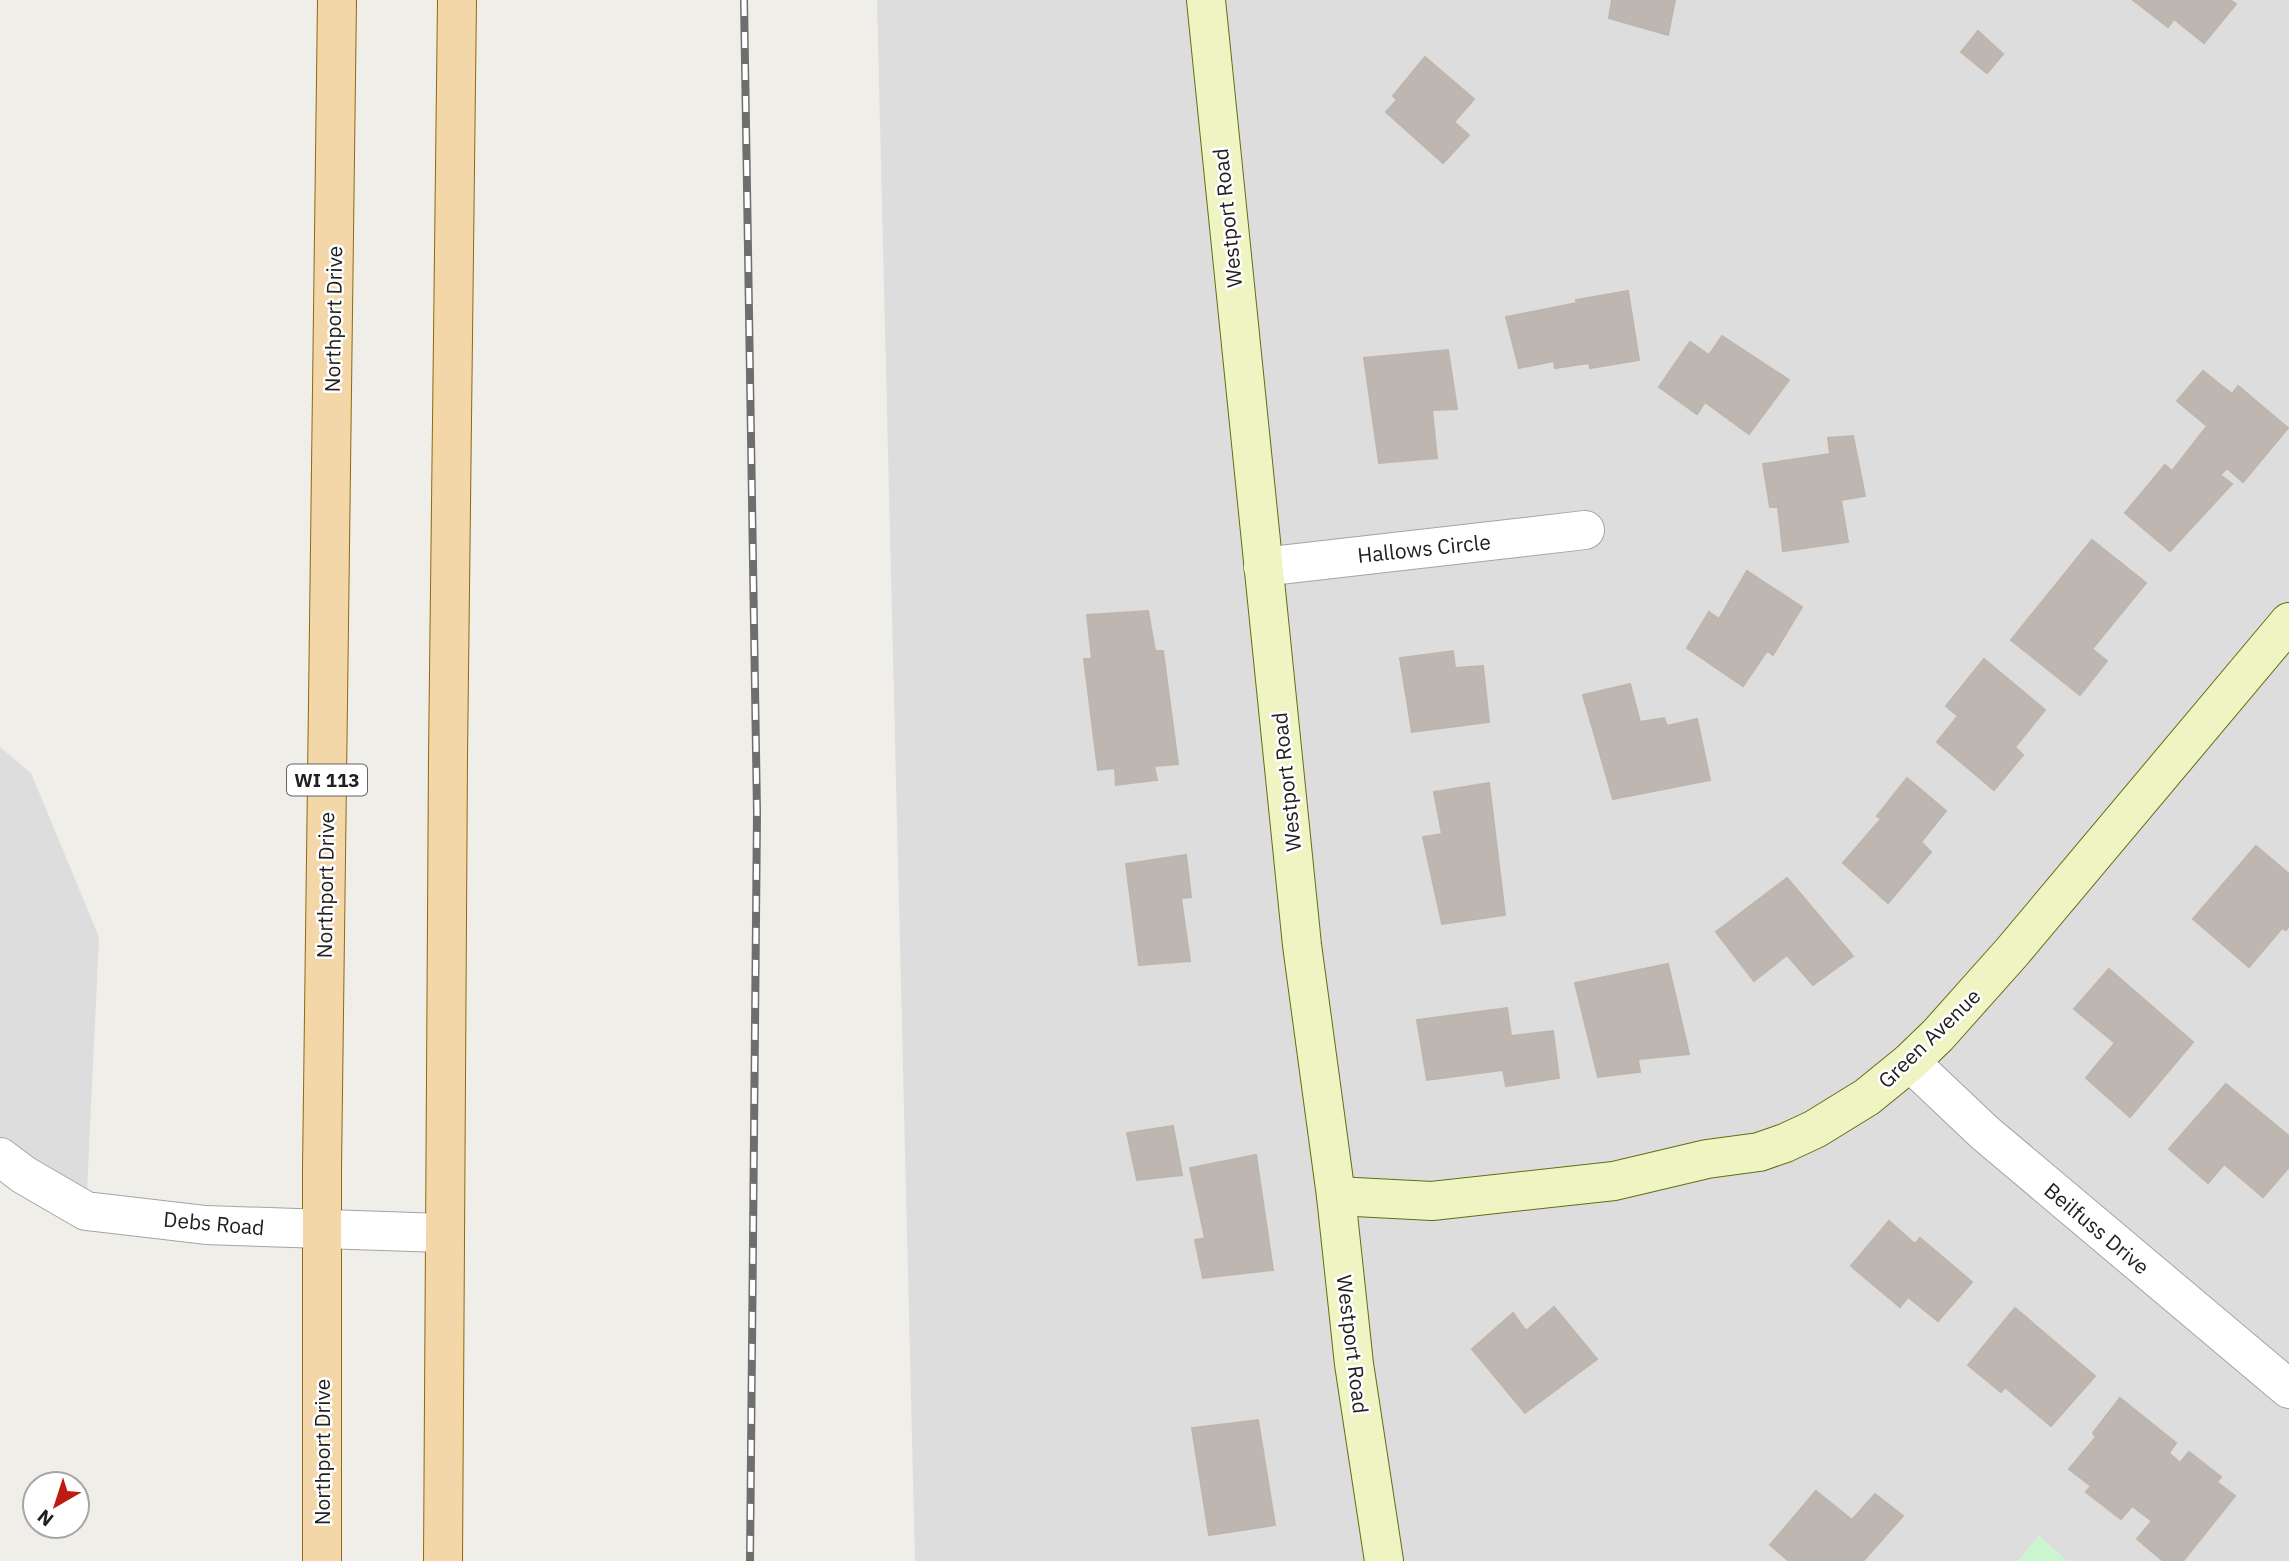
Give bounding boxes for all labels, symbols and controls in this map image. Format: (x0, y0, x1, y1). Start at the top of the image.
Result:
street label: Westport Road (1206, 147, 1248, 289)
street label: Northport Drive (318, 246, 348, 392)
street label: Hallows Circle (1356, 527, 1492, 569)
street label: Westport Road (1265, 711, 1307, 853)
road number: WI 113 (287, 764, 367, 796)
street label: Northport Drive (310, 812, 340, 958)
street label: Green Avenue (1872, 982, 1986, 1094)
street label: Beilfuss Drive (2039, 1176, 2155, 1280)
street label: Debs Road (162, 1205, 266, 1241)
street label: Westport Road (1331, 1273, 1375, 1415)
street label: Northport Drive (308, 1379, 336, 1525)
north arrow (21, 1470, 91, 1540)
text: N (32, 1505, 58, 1532)

